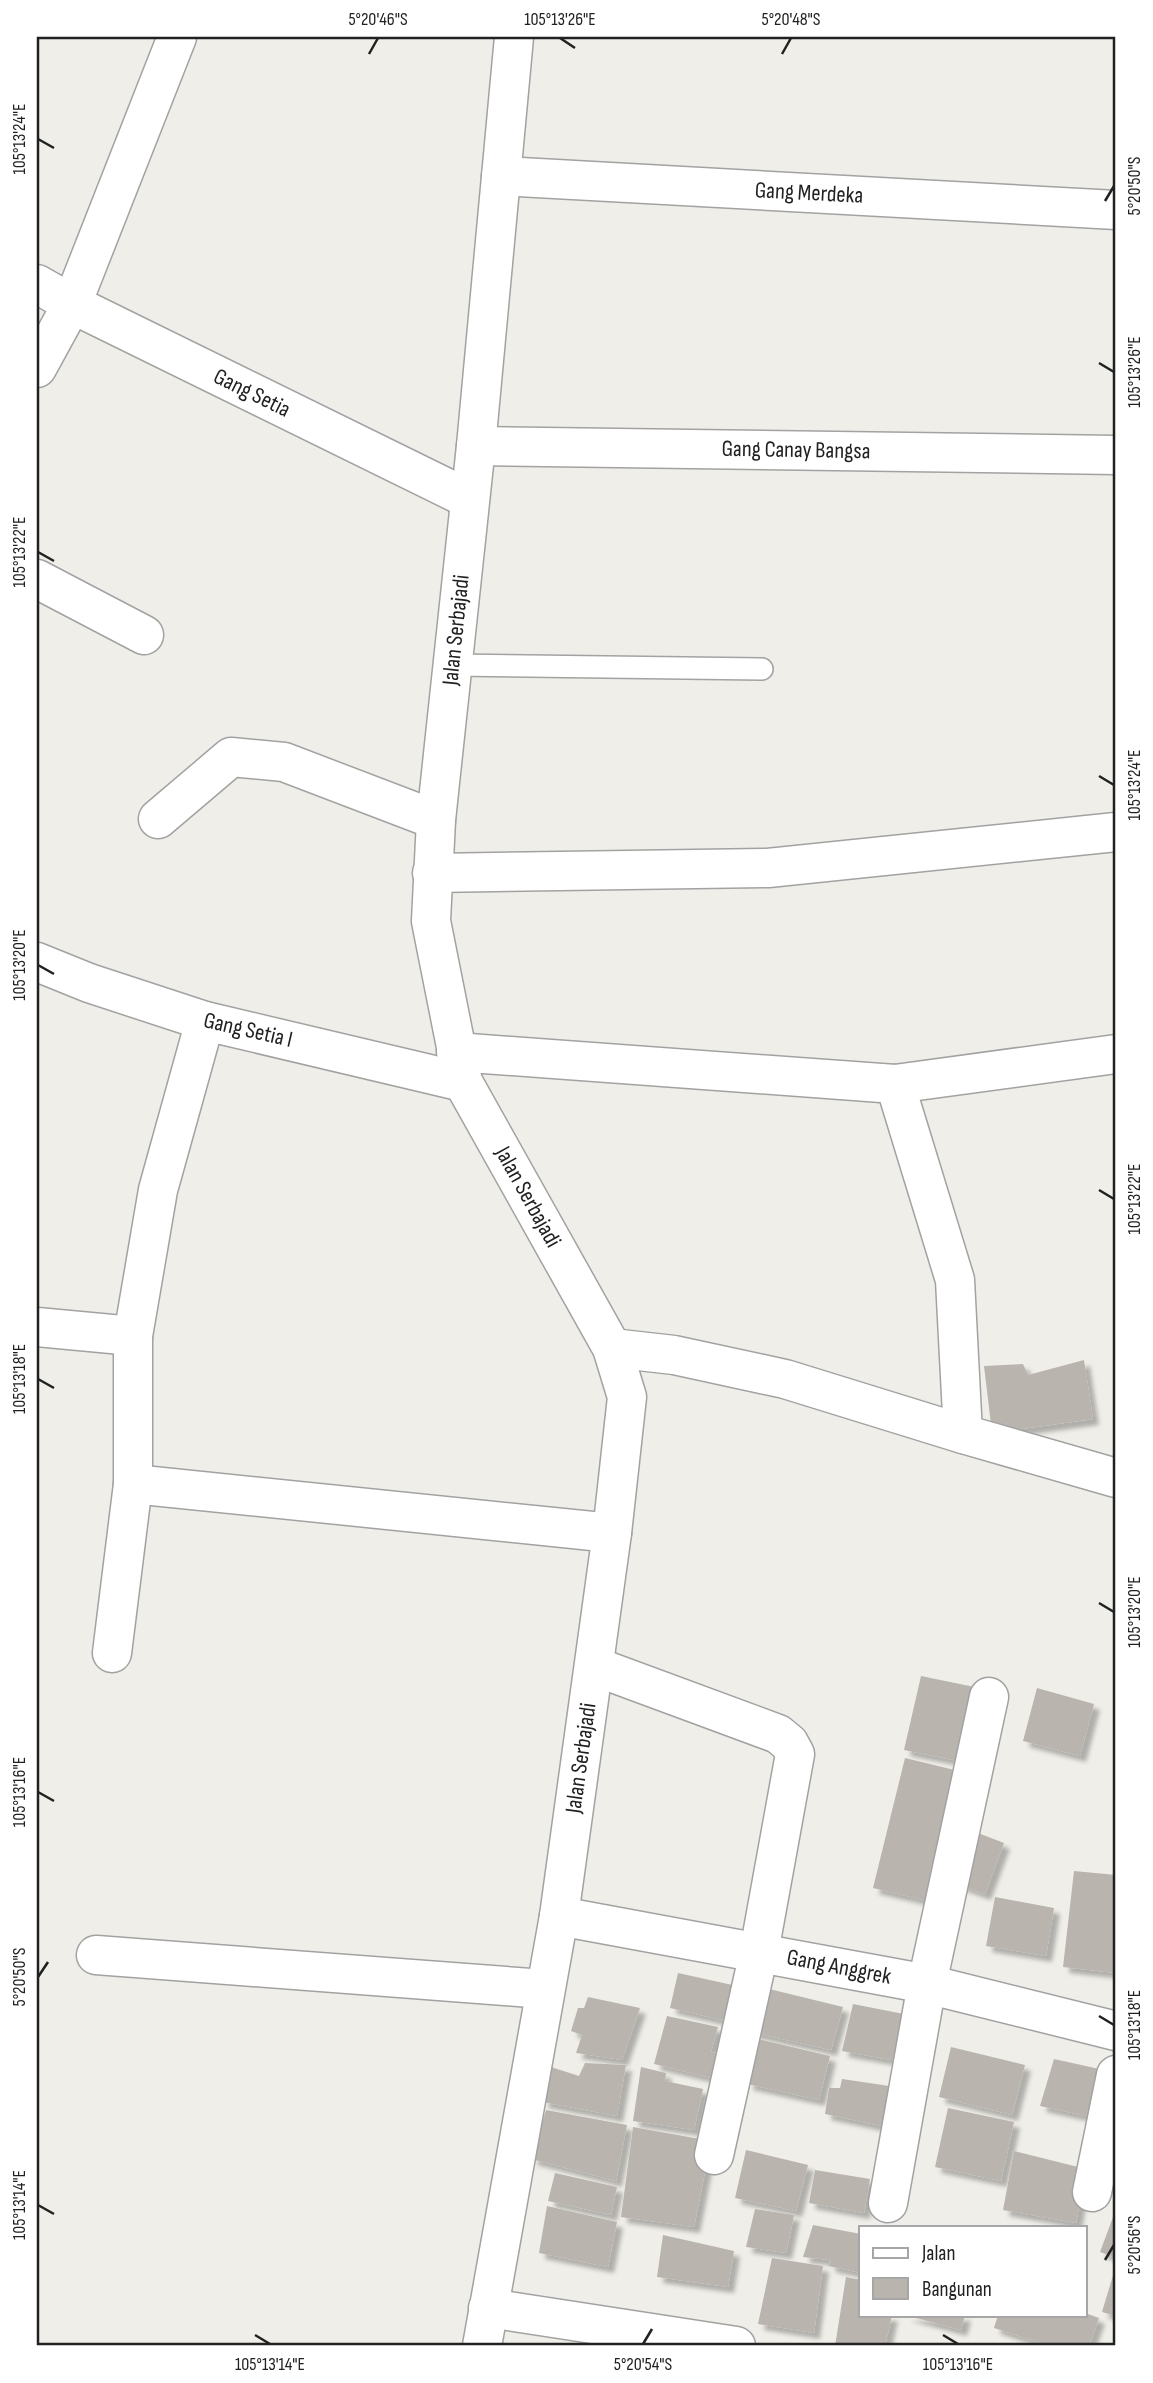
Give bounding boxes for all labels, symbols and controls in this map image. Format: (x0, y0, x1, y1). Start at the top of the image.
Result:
text: 5°20'46"S (348, 9, 408, 30)
text: 105°13'26"E (524, 9, 596, 30)
text: 5°20'48"S (761, 9, 821, 30)
text: 105°13'24"E (9, 104, 30, 174)
text: 5°20'50"S (1124, 156, 1145, 216)
street label: Gang Merdeka (754, 176, 864, 210)
text: 105°13'26"E (1124, 336, 1145, 408)
street label: Gang Setia (209, 362, 295, 424)
street label: Gang Canay Bangsa (721, 435, 871, 465)
text: 105°13'22"E (9, 517, 30, 587)
street label: Jalan Serbajadi (436, 573, 476, 688)
text: 105°13'24"E (1124, 750, 1145, 820)
text: 105°13'20"E (9, 929, 30, 1001)
street label: Gang Setia I (201, 1006, 295, 1054)
street label: Jalan Serbajadi (488, 1141, 567, 1252)
text: 105°13'22"E (1124, 1164, 1145, 1234)
text: 105°13'18"E (9, 1344, 30, 1414)
text: 105°13'20"E (1124, 1576, 1145, 1648)
street label: Jalan Serbajadi (559, 1701, 603, 1816)
text: 105°13'16"E (9, 1757, 30, 1827)
street label: Gang Anggrek (784, 1943, 894, 1991)
text: 5°20'50"S (9, 1947, 30, 2007)
text: 105°13'18"E (1124, 1990, 1145, 2060)
text: 105°13'14"E (9, 2170, 30, 2240)
text: 5°20'56"S (1124, 2215, 1145, 2274)
legend (859, 2226, 1086, 2316)
text: Jalan (921, 2241, 955, 2266)
text: Bangunan (922, 2277, 992, 2302)
text: 105°13'14"E (235, 2354, 305, 2375)
text: 5°20'54"S (614, 2354, 673, 2375)
text: 105°13'16"E (923, 2354, 993, 2375)

